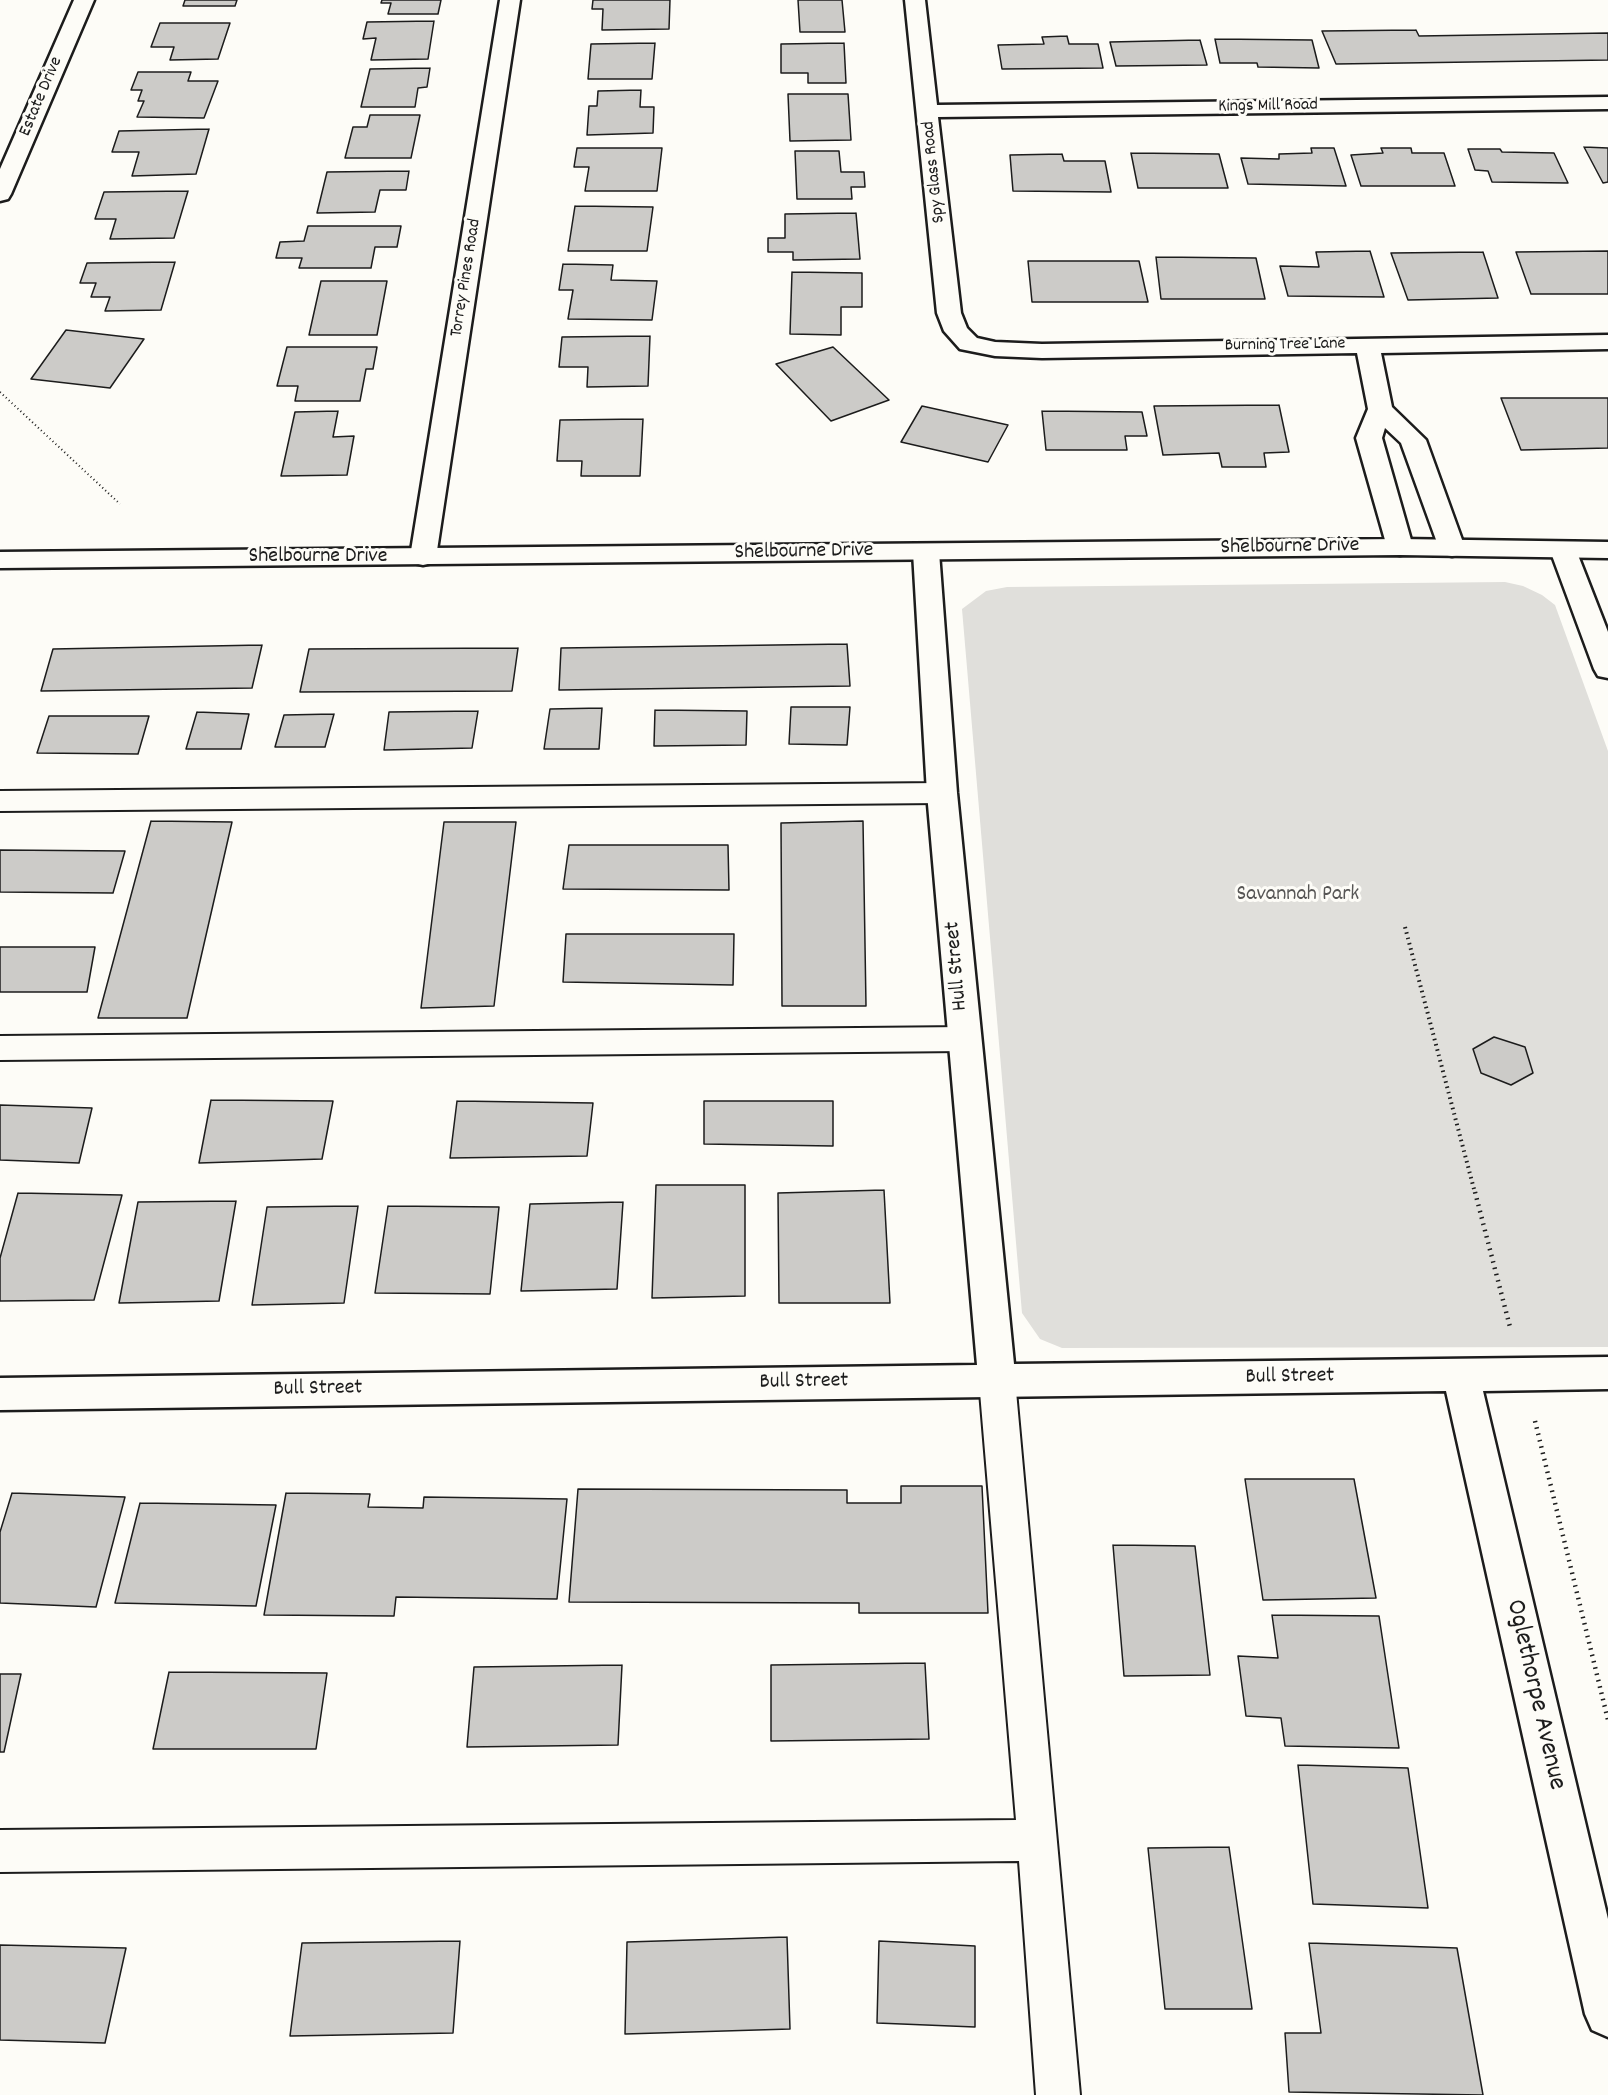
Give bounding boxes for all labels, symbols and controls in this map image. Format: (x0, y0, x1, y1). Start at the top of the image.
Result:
street label: Estate Drive (16, 54, 68, 140)
street label: Kings Mill Road (1218, 95, 1318, 119)
street label: Spy Glass Road (919, 120, 951, 224)
street label: Torrey Pines Road (447, 217, 487, 339)
street label: Burning Tree Lane (1224, 334, 1346, 358)
street label: Shelbourne Drive (1220, 534, 1360, 562)
street label: Shelbourne Drive (734, 539, 874, 567)
street label: Shelbourne Drive (249, 545, 387, 571)
park label: Savannah Park (1237, 883, 1359, 909)
street label: Hull Street (941, 920, 975, 1012)
street label: Bull Street (1245, 1364, 1335, 1392)
street label: Bull Street (759, 1369, 849, 1397)
street label: Bull Street (273, 1376, 363, 1404)
street label: Oglethorpe Avenue (1496, 1597, 1572, 1793)

